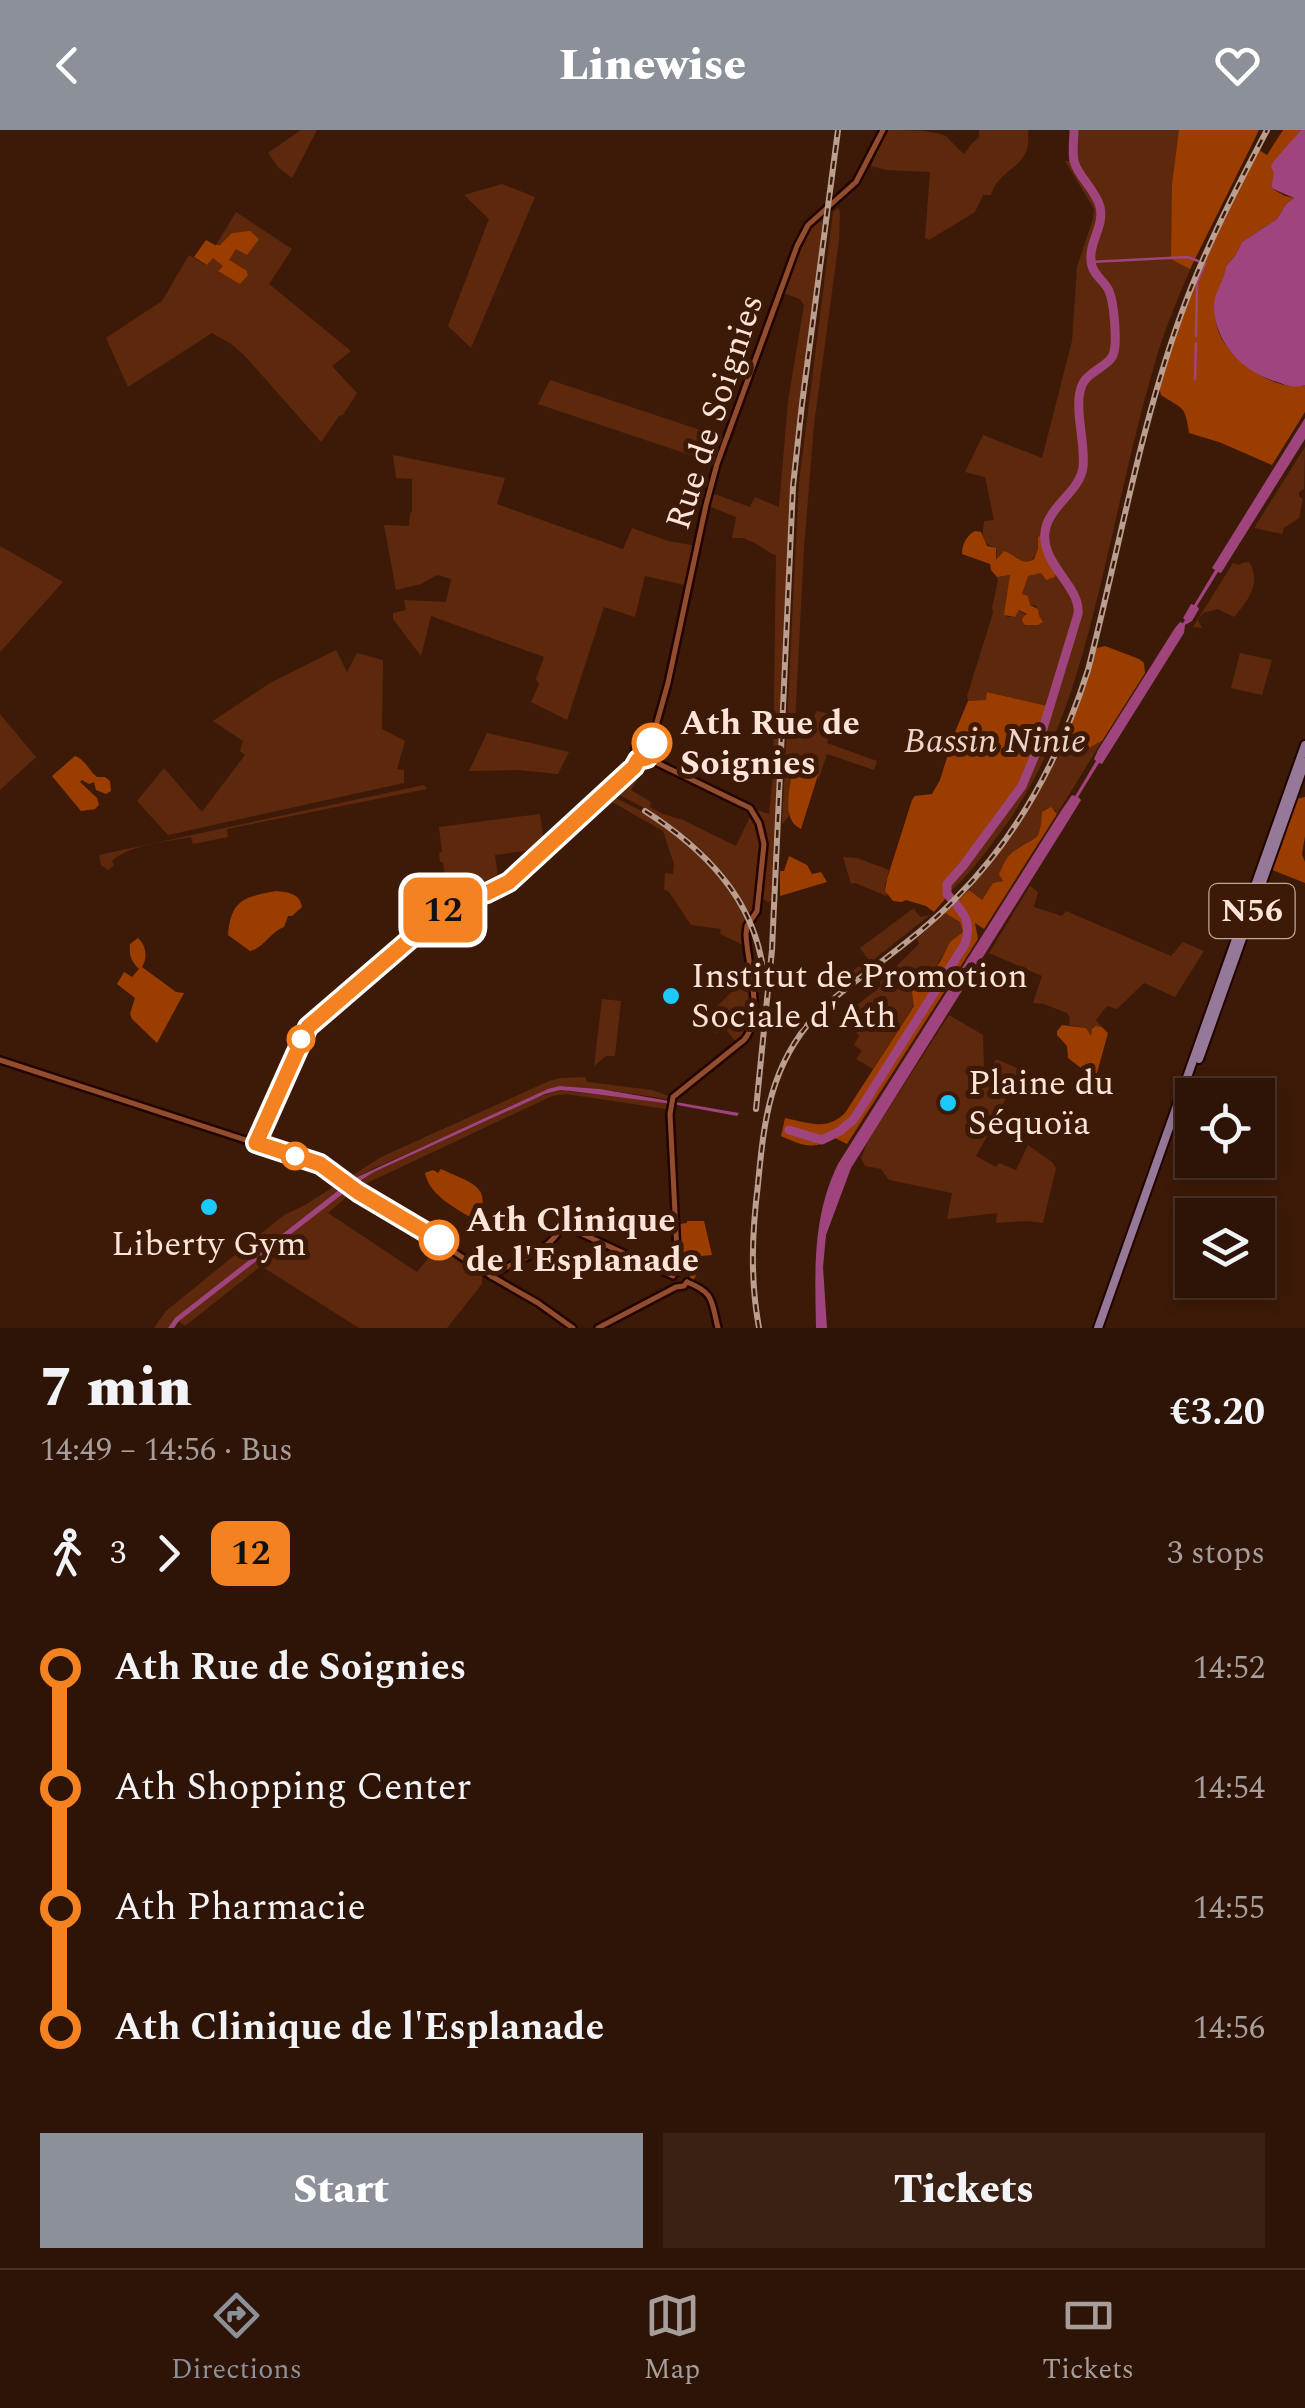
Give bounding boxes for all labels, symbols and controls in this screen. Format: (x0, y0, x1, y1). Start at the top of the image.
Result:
text: Linewise (559, 31, 746, 100)
icon: back (40, 38, 95, 93)
icon: heart (1210, 38, 1265, 93)
street label: Rue de Soignies (652, 287, 778, 537)
place label: Ath Rue de Soignies (680, 697, 860, 790)
park label: Bassin Ninie (904, 715, 1086, 768)
marker: Ath Rue de Soignies (633, 724, 671, 762)
line badge: 12 (398, 878, 488, 942)
text: 12 (423, 884, 463, 937)
road number: N56 (1210, 884, 1294, 938)
place label: Institut de Promotion Sociale d'Ath (691, 950, 1028, 1043)
marker: Institut de Promotion Sociale d'Ath (660, 985, 682, 1007)
unlabelled marker (288, 1026, 314, 1052)
place label: Plaine du Séquoïa (968, 1057, 1114, 1150)
map controls (1175, 1078, 1275, 1298)
button: locate (1175, 1078, 1275, 1178)
marker: Plaine du Séquoïa (937, 1092, 959, 1114)
unlabelled marker (282, 1143, 308, 1169)
place label: Ath Clinique de l'Esplanade (466, 1194, 699, 1287)
marker: Liberty Gym (198, 1196, 220, 1218)
button: layers (1175, 1198, 1275, 1298)
place label: Liberty Gym (111, 1218, 307, 1271)
marker: Ath Clinique de l'Esplanade (420, 1221, 458, 1259)
text: 7 min (40, 1347, 192, 1430)
text: €3.20 (1170, 1384, 1265, 1442)
text: 14:49 – 14:56 · Bus (40, 1426, 293, 1475)
icon: walk (40, 1526, 95, 1581)
icon: forward (141, 1526, 196, 1581)
text: 12 (231, 1527, 270, 1580)
text: 3 (110, 1529, 126, 1578)
text: 3 stops (1167, 1529, 1265, 1578)
text: Ath Rue de Soignies (114, 1639, 466, 1697)
text: 14:52 (1193, 1644, 1265, 1693)
text: Ath Shopping Center (114, 1759, 471, 1817)
text: 14:54 (1193, 1764, 1265, 1813)
text: Ath Pharmacie (114, 1879, 366, 1937)
text: 14:55 (1193, 1884, 1265, 1933)
text: Ath Clinique de l'Esplanade (114, 1999, 604, 2057)
text: 14:56 (1193, 2004, 1265, 2053)
button: Start (40, 2133, 643, 2248)
button: Tickets (663, 2133, 1265, 2248)
tab: Directions (171, 2288, 302, 2391)
tab: Map (644, 2288, 700, 2391)
tab: Tickets (1042, 2288, 1134, 2391)

